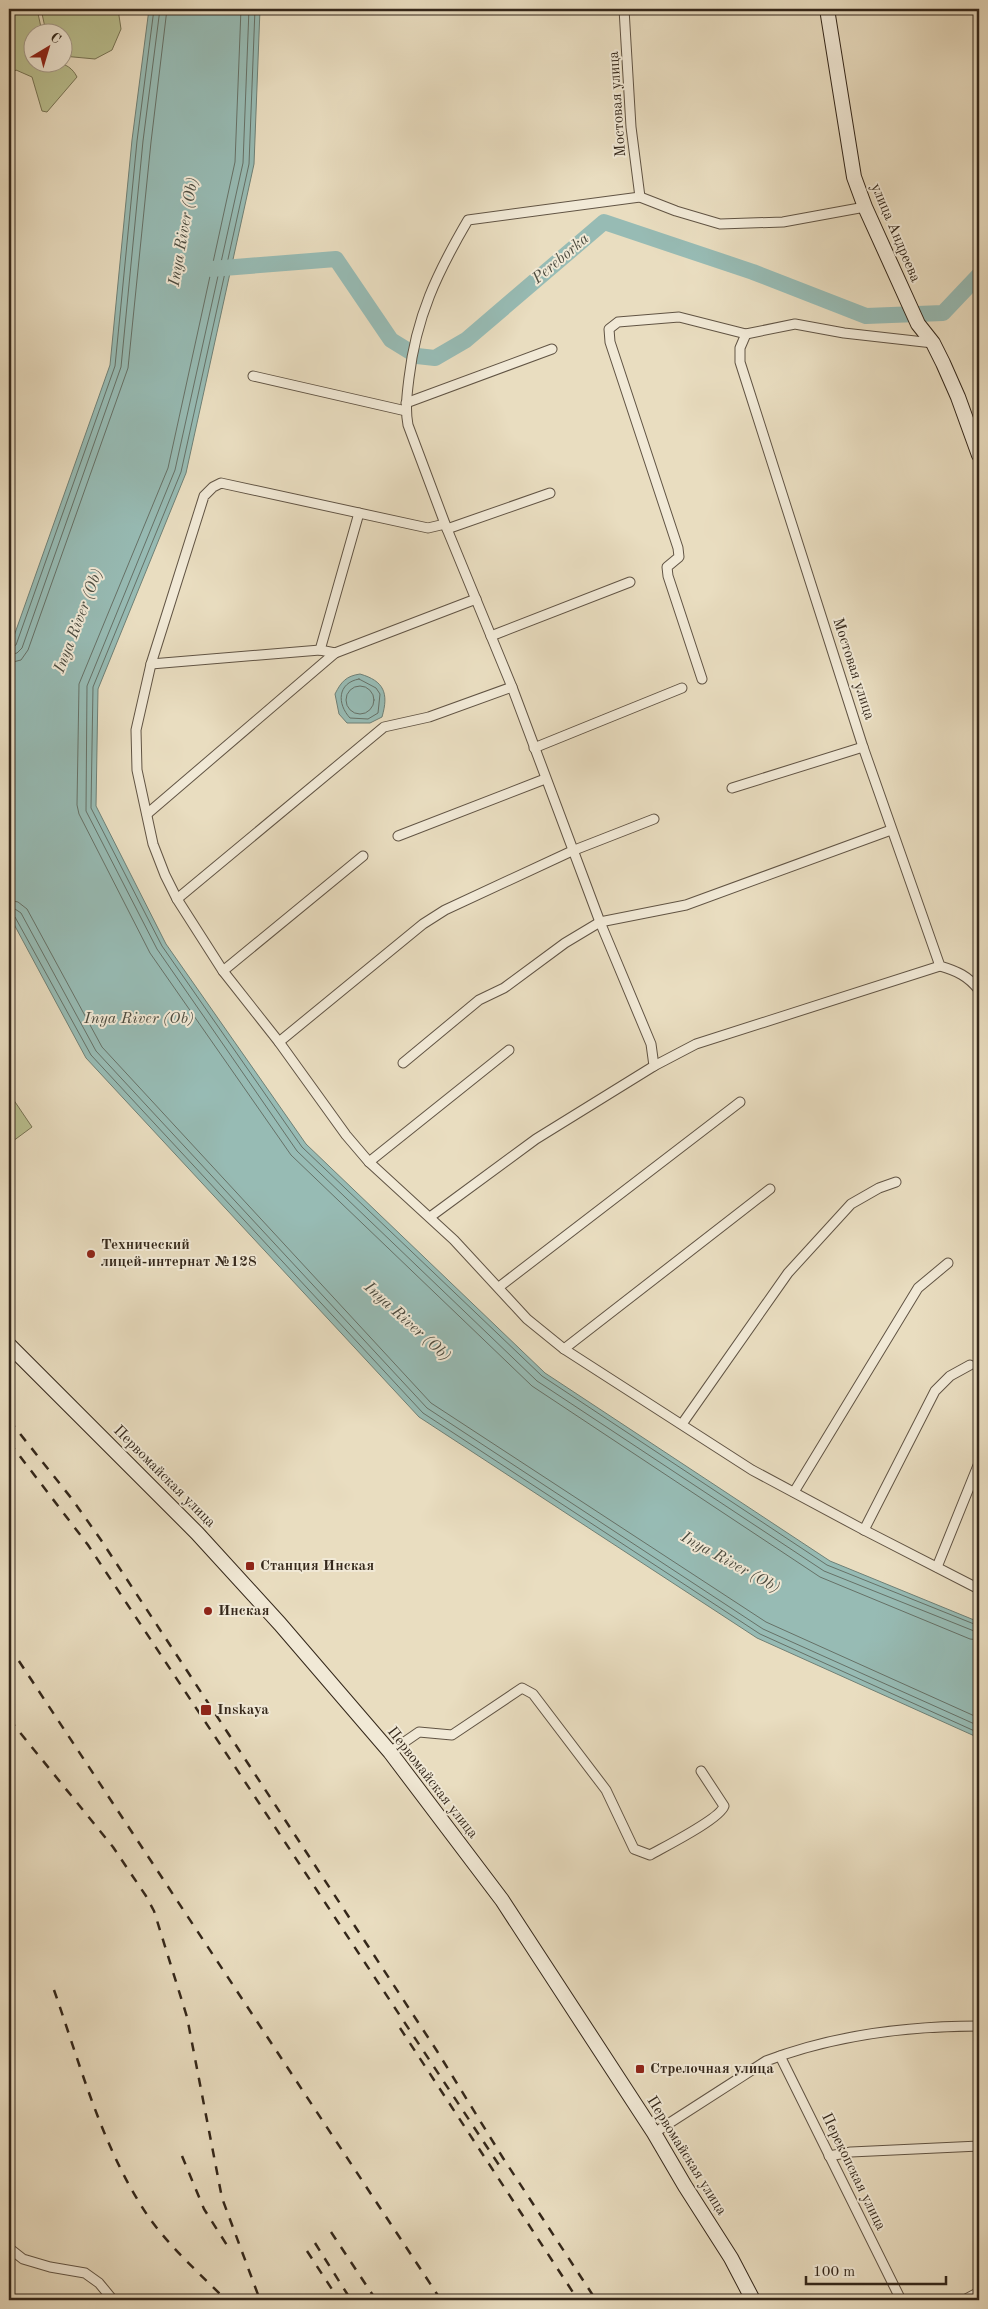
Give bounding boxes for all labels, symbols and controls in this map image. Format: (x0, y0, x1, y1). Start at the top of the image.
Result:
north arrow (22, 22, 72, 72)
text: С (47, 30, 63, 47)
street label: Мостовая улица (607, 50, 629, 157)
water label: Inya River (Ob) (166, 176, 201, 289)
street label: улица Андреева (867, 181, 923, 285)
water label: Pereborka (529, 230, 593, 288)
water label: Inya River (Ob) (51, 567, 106, 676)
street label: Мостовая улица (829, 616, 877, 722)
water label: Inya River (Ob) (83, 1011, 194, 1027)
place label: Технический лицей-интернат №128 (101, 1238, 257, 1270)
marker: Технический лицей-интернат №128 (85, 1248, 97, 1260)
water label: Inya River (Ob) (360, 1279, 453, 1365)
street label: Первомайская улица (110, 1423, 218, 1531)
water label: Inya River (Ob) (677, 1529, 782, 1597)
place label: Станция Инская (260, 1559, 374, 1574)
marker: Станция Инская (244, 1560, 256, 1572)
place label: Инская (218, 1604, 269, 1619)
marker: Инская (202, 1605, 214, 1617)
marker: Inskaya (199, 1703, 213, 1717)
place label: Inskaya (217, 1703, 269, 1718)
street label: Первомайская улица (384, 1724, 480, 1842)
place label: Стрелочная улица (650, 2062, 774, 2077)
marker: Стрелочная улица (634, 2063, 646, 2075)
street label: Первомайская улица (643, 2094, 729, 2219)
street label: Перекопская улица (818, 2111, 888, 2234)
scale bar (806, 2254, 946, 2286)
text: 100 m (813, 2265, 855, 2280)

